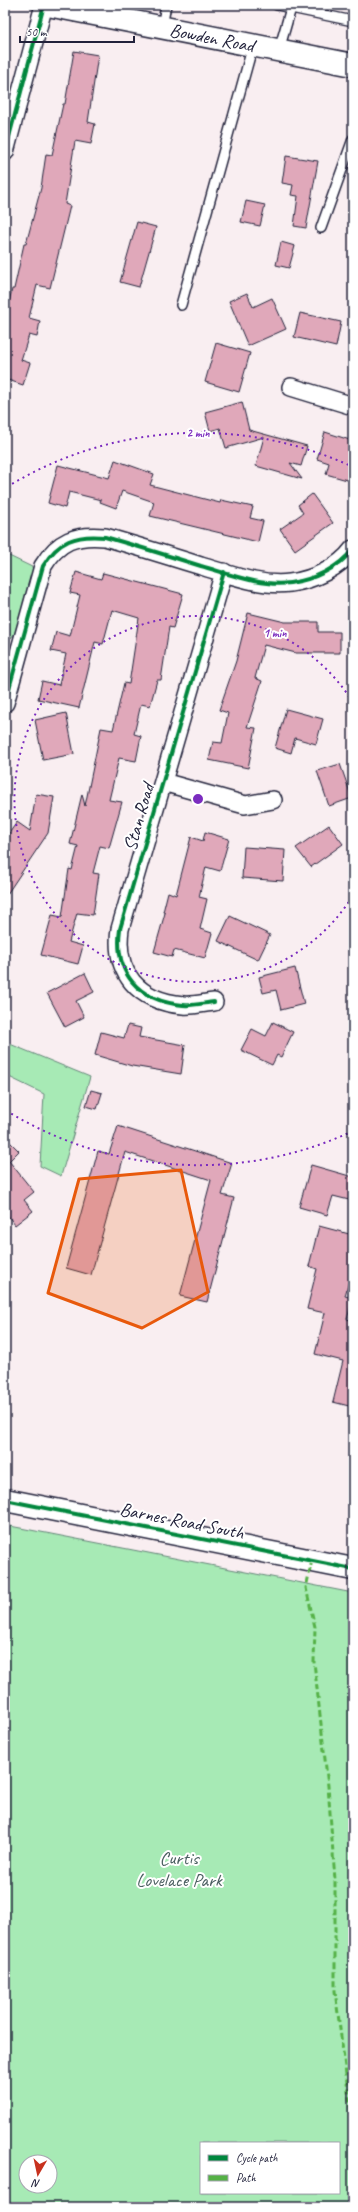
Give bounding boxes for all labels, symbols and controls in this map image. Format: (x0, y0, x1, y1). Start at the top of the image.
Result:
scale bar (20, 18, 134, 44)
street label: Bowden Road (168, 18, 260, 59)
text: 50 m (26, 24, 48, 40)
text: 2 min (187, 425, 210, 441)
text: 1 min (264, 625, 287, 641)
street label: Stan Road (118, 778, 161, 854)
centre of rings (191, 792, 205, 806)
street label: Barnes Road South (118, 1497, 246, 1545)
park label: Curtis Lovelace Park (136, 1846, 223, 1892)
legend (200, 2142, 340, 2194)
text: Cycle path (236, 2150, 278, 2166)
north arrow (18, 2154, 58, 2194)
text: Path (236, 2170, 256, 2186)
text: N (30, 2176, 41, 2191)

